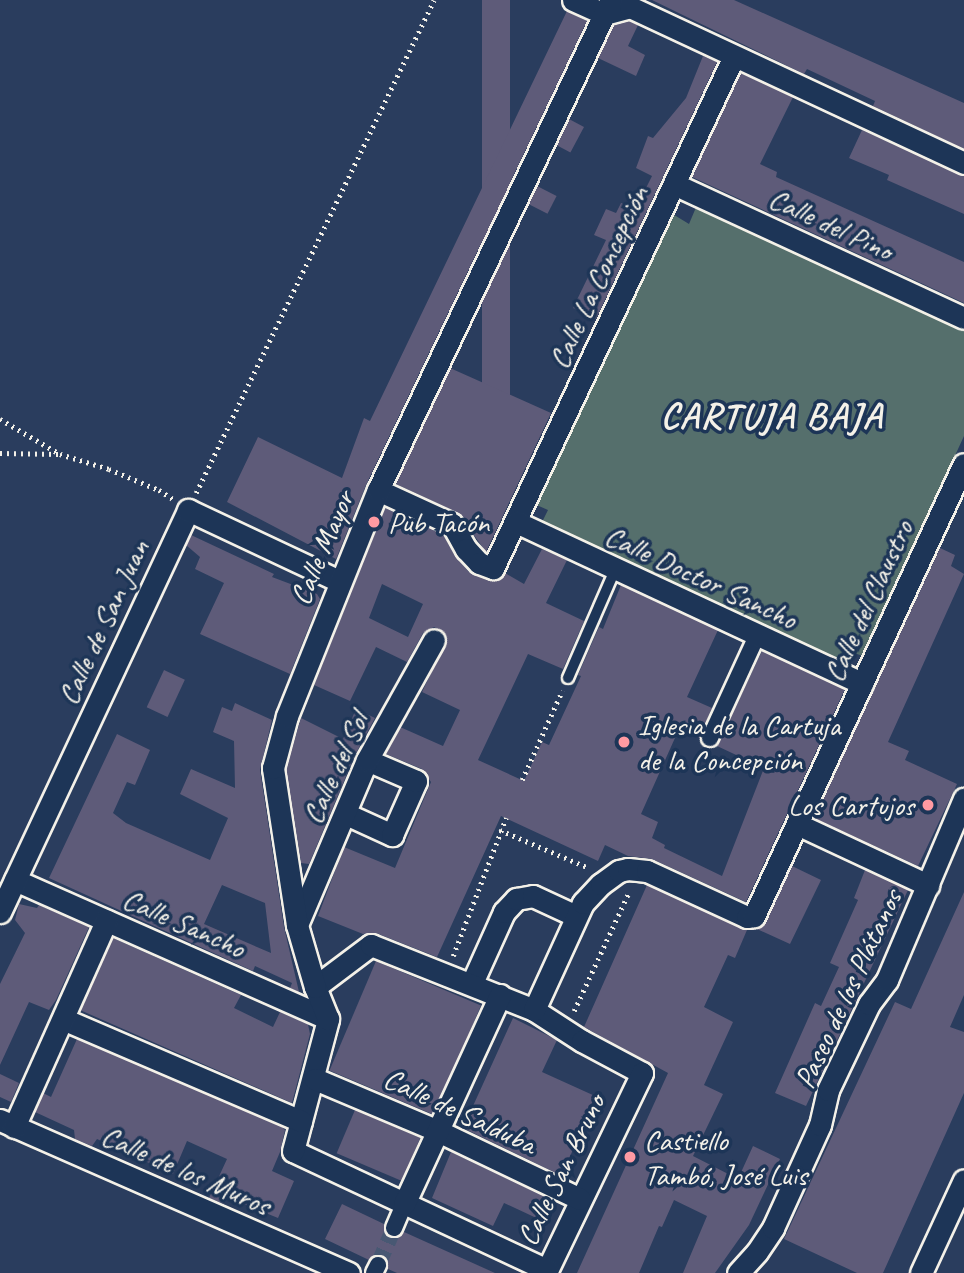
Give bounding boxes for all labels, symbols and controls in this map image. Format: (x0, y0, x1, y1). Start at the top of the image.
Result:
street label: Calle La Concepción (540, 180, 656, 374)
street label: Calle del Pino (763, 180, 899, 268)
district label: CARTUJA BAJA (663, 394, 881, 438)
street label: Calle Mayor (282, 486, 362, 610)
place label: Pub Tacón (388, 504, 491, 540)
marker: Pub Tacón (366, 514, 382, 530)
street label: Calle del Claustro (815, 515, 921, 687)
street label: Calle Doctor Sancho (599, 517, 803, 637)
street label: Calle de San Juan (49, 534, 157, 710)
street label: Calle del Sol (294, 707, 376, 829)
place label: Iglesia de la Cartuja de la Concepción (638, 707, 842, 778)
marker: Iglesia de la Cartuja de la Concepción (616, 734, 632, 750)
place label: Los Cartujos (787, 787, 914, 823)
marker: Los Cartujos (920, 797, 936, 813)
street label: Calle Sancho (117, 880, 251, 966)
street label: Paseo de los Plátanos (786, 884, 910, 1094)
street label: Calle de Salduba (378, 1060, 542, 1162)
street label: Calle San Bruno (509, 1088, 613, 1252)
street label: Calle de los Muros (96, 1117, 276, 1223)
place label: Castiello Tambó, José Luis (644, 1122, 807, 1192)
marker: Castiello Tambó, José Luis (622, 1149, 638, 1165)

